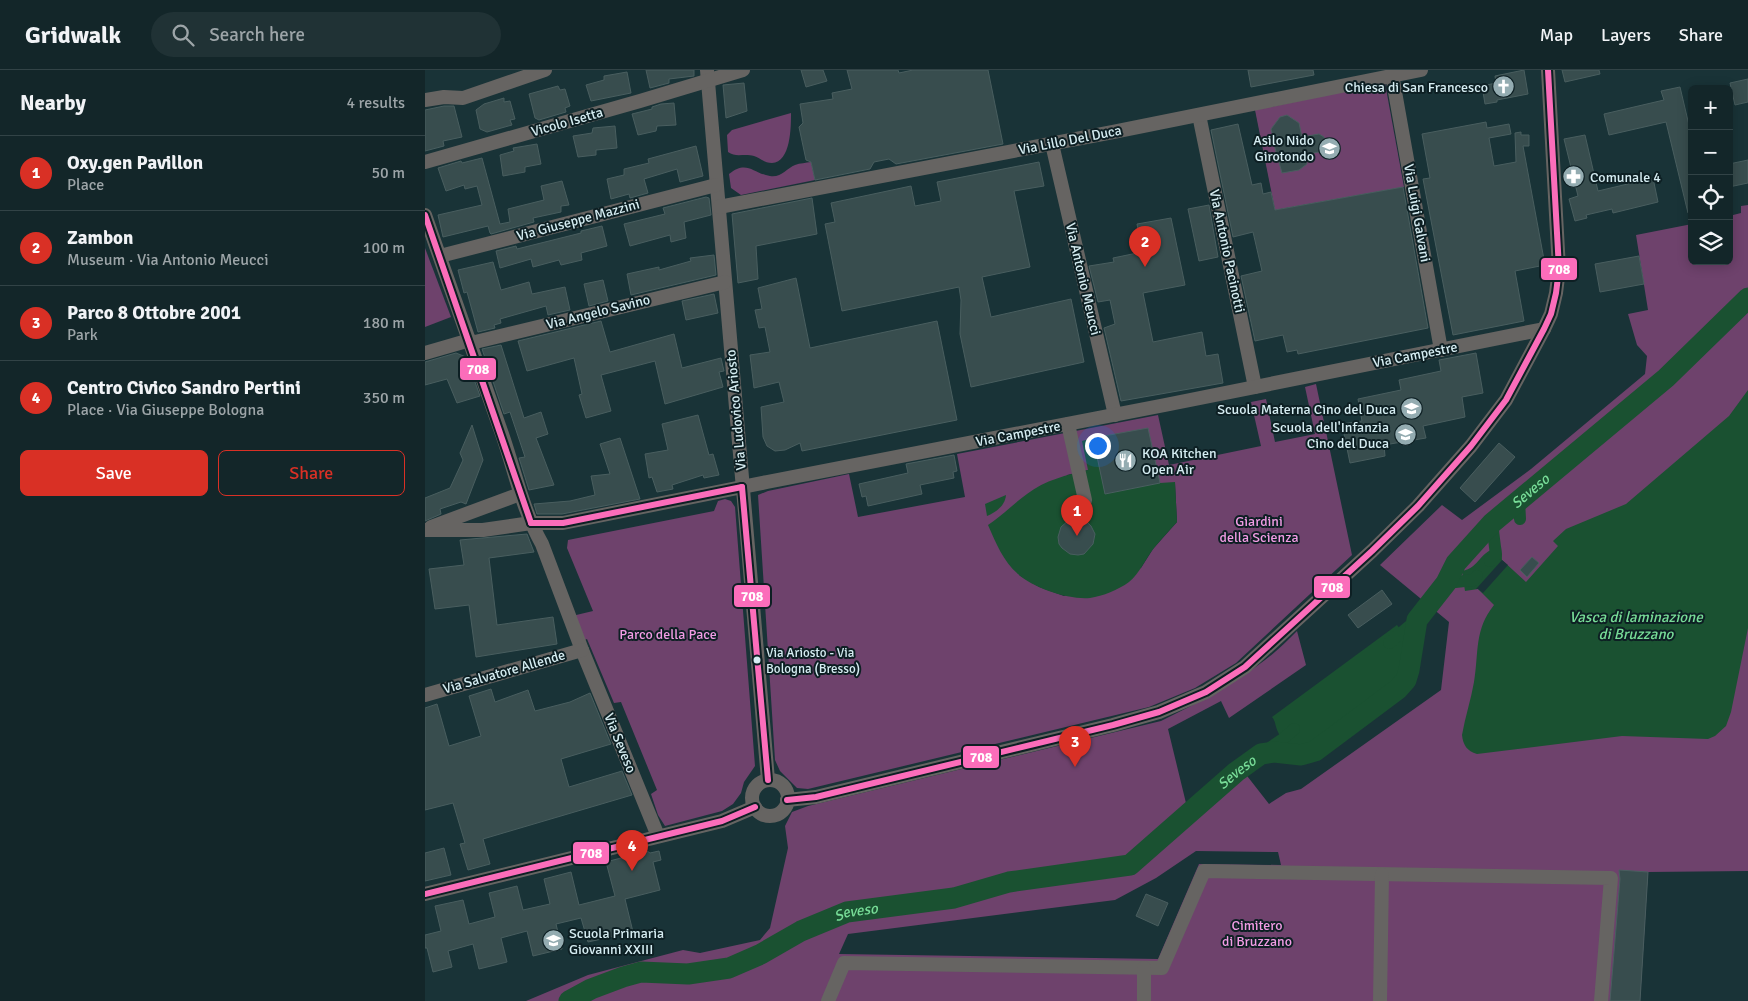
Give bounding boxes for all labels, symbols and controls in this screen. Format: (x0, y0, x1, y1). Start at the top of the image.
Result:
search box (151, 12, 501, 57)
text: Gridwalk (25, 20, 121, 50)
icon: search (169, 21, 197, 49)
text: Search here (209, 23, 305, 47)
text: Map (1540, 24, 1573, 46)
text: Layers (1601, 24, 1651, 46)
text: Share (1679, 24, 1723, 46)
church icon: Chiesa di San Francesco (1492, 75, 1516, 99)
place label: Chiesa di San Francesco (1345, 79, 1488, 96)
map controls (1688, 85, 1733, 265)
button: + (1688, 85, 1733, 130)
text: Nearby (20, 90, 86, 116)
text: 4 results (346, 93, 405, 113)
street label: Vicolo Isetta (529, 104, 605, 140)
street label: Via Lillo Del Duca (1017, 122, 1123, 158)
button: − (1688, 130, 1733, 175)
place label: Asilo Nido Girotondo (1253, 132, 1314, 165)
school or university icon: Asilo Nido Girotondo (1318, 136, 1342, 160)
text: Oxy.gen Pavillon (67, 151, 203, 175)
street label: Via Luigi Galvani (1400, 162, 1434, 264)
text: 1 (32, 163, 40, 183)
text: 50 m (371, 163, 405, 183)
pharmacy icon: Comunale 4 (1562, 165, 1586, 189)
place label: Comunale 4 (1590, 169, 1661, 186)
text: Place (67, 175, 104, 195)
button: locate (1688, 175, 1733, 220)
street label: Via Antonio Pacinotti (1206, 188, 1248, 314)
street label: Via Giuseppe Mazzini (515, 195, 641, 245)
button: layers (1688, 220, 1733, 265)
street label: Via Antonio Meucci (1062, 221, 1104, 337)
text: Zambon (67, 226, 133, 250)
pin: 2 (1129, 226, 1161, 267)
text: 2 (32, 238, 40, 258)
text: 100 m (363, 238, 405, 258)
text: Museum · Via Antonio Meucci (67, 250, 269, 270)
line badge: 708 (1540, 257, 1578, 281)
text: 708 (1548, 261, 1571, 278)
street label: Via Angelo Savino (544, 291, 652, 333)
text: Parco 8 Ottobre 2001 (67, 301, 241, 325)
text: 3 (32, 313, 40, 333)
text: 180 m (363, 313, 405, 333)
text: Park (67, 325, 98, 345)
street label: Via Campestre (1371, 338, 1459, 372)
street label: Via Ludovico Ariosto (722, 349, 750, 471)
line badge: 708 (459, 357, 497, 381)
text: 708 (467, 361, 490, 378)
text: Centro Civico Sandro Pertini (67, 376, 301, 400)
text: 4 (32, 388, 40, 408)
text: 350 m (363, 388, 405, 408)
school or university icon: Scuola Materna Cino del Duca (1400, 397, 1424, 421)
text: Place · Via Giuseppe Bologna (67, 400, 264, 420)
place label: Scuola Materna Cino del Duca (1217, 401, 1396, 418)
street label: Via Campestre (974, 417, 1062, 451)
place label: Scuola dell'Infanzia Cino del Duca (1272, 419, 1389, 452)
school or university icon: Scuola dell'Infanzia Cino del Duca (1393, 423, 1417, 447)
your location (1085, 433, 1111, 459)
place label: KOA Kitchen Open Air (1142, 445, 1217, 478)
restaurant icon: KOA Kitchen Open Air (1114, 449, 1138, 473)
button: Save (20, 450, 208, 496)
button: Share (218, 450, 405, 496)
water label: Seveso (1508, 469, 1554, 512)
pin: 1 (1061, 495, 1093, 536)
park label: Giardini della Scienza (1219, 513, 1299, 546)
line badge: 708 (1313, 575, 1351, 599)
text: 708 (1321, 579, 1344, 596)
line badge: 708 (733, 584, 771, 608)
text: 708 (741, 588, 764, 605)
water label: Vasca di laminazione di Bruzzano (1569, 608, 1704, 643)
park label: Parco della Pace (619, 626, 717, 643)
place label: Via Ariosto - Via Bologna (Bresso) (766, 645, 860, 677)
street label: Via Salvatore Allende (441, 646, 567, 698)
marker: Via Ariosto - Via Bologna (Bresso) (752, 655, 762, 665)
street label: Via Seveso (600, 711, 640, 775)
pin: 3 (1059, 726, 1091, 767)
line badge: 708 (962, 745, 1000, 769)
text: 708 (970, 749, 993, 766)
water label: Seveso (1214, 751, 1260, 793)
pin: 4 (616, 830, 648, 871)
line badge: 708 (572, 841, 610, 865)
text: 708 (580, 845, 603, 862)
water label: Seveso (831, 899, 880, 925)
park label: Cimitero di Bruzzano (1222, 917, 1292, 950)
place label: Scuola Primaria Giovanni XXIII (569, 925, 664, 958)
school or university icon: Scuola Primaria Giovanni XXIII (541, 929, 565, 953)

